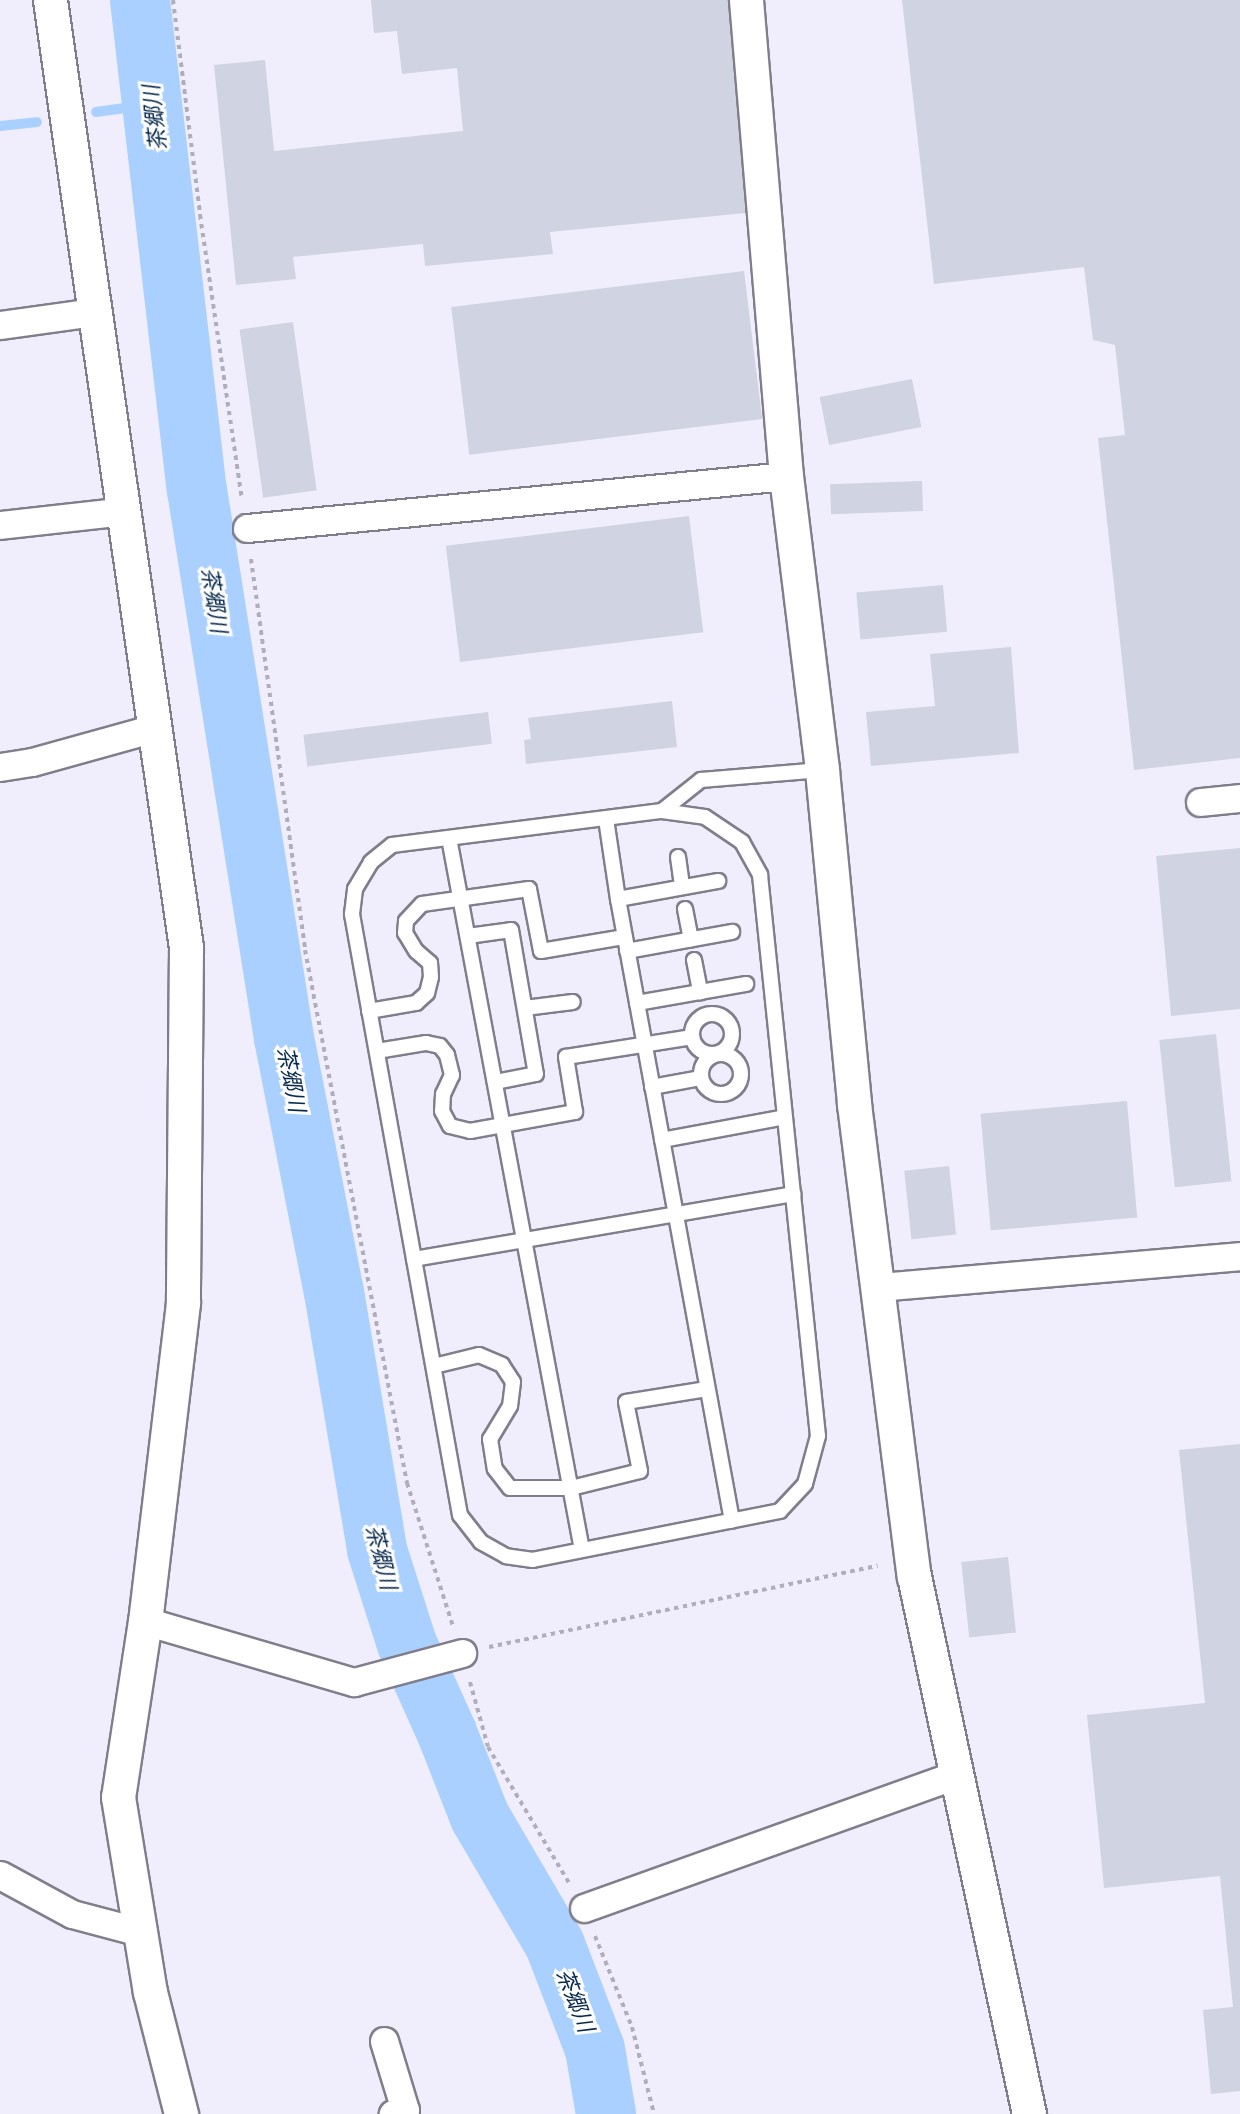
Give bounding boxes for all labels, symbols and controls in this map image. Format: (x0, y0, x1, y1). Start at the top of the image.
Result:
water label: 茶郷川 (137, 84, 171, 152)
water label: 茶郷川 (197, 565, 233, 635)
water label: 茶郷川 (273, 1044, 311, 1114)
water label: 茶郷川 (361, 1522, 403, 1592)
water label: 茶郷川 (552, 1964, 600, 2036)

